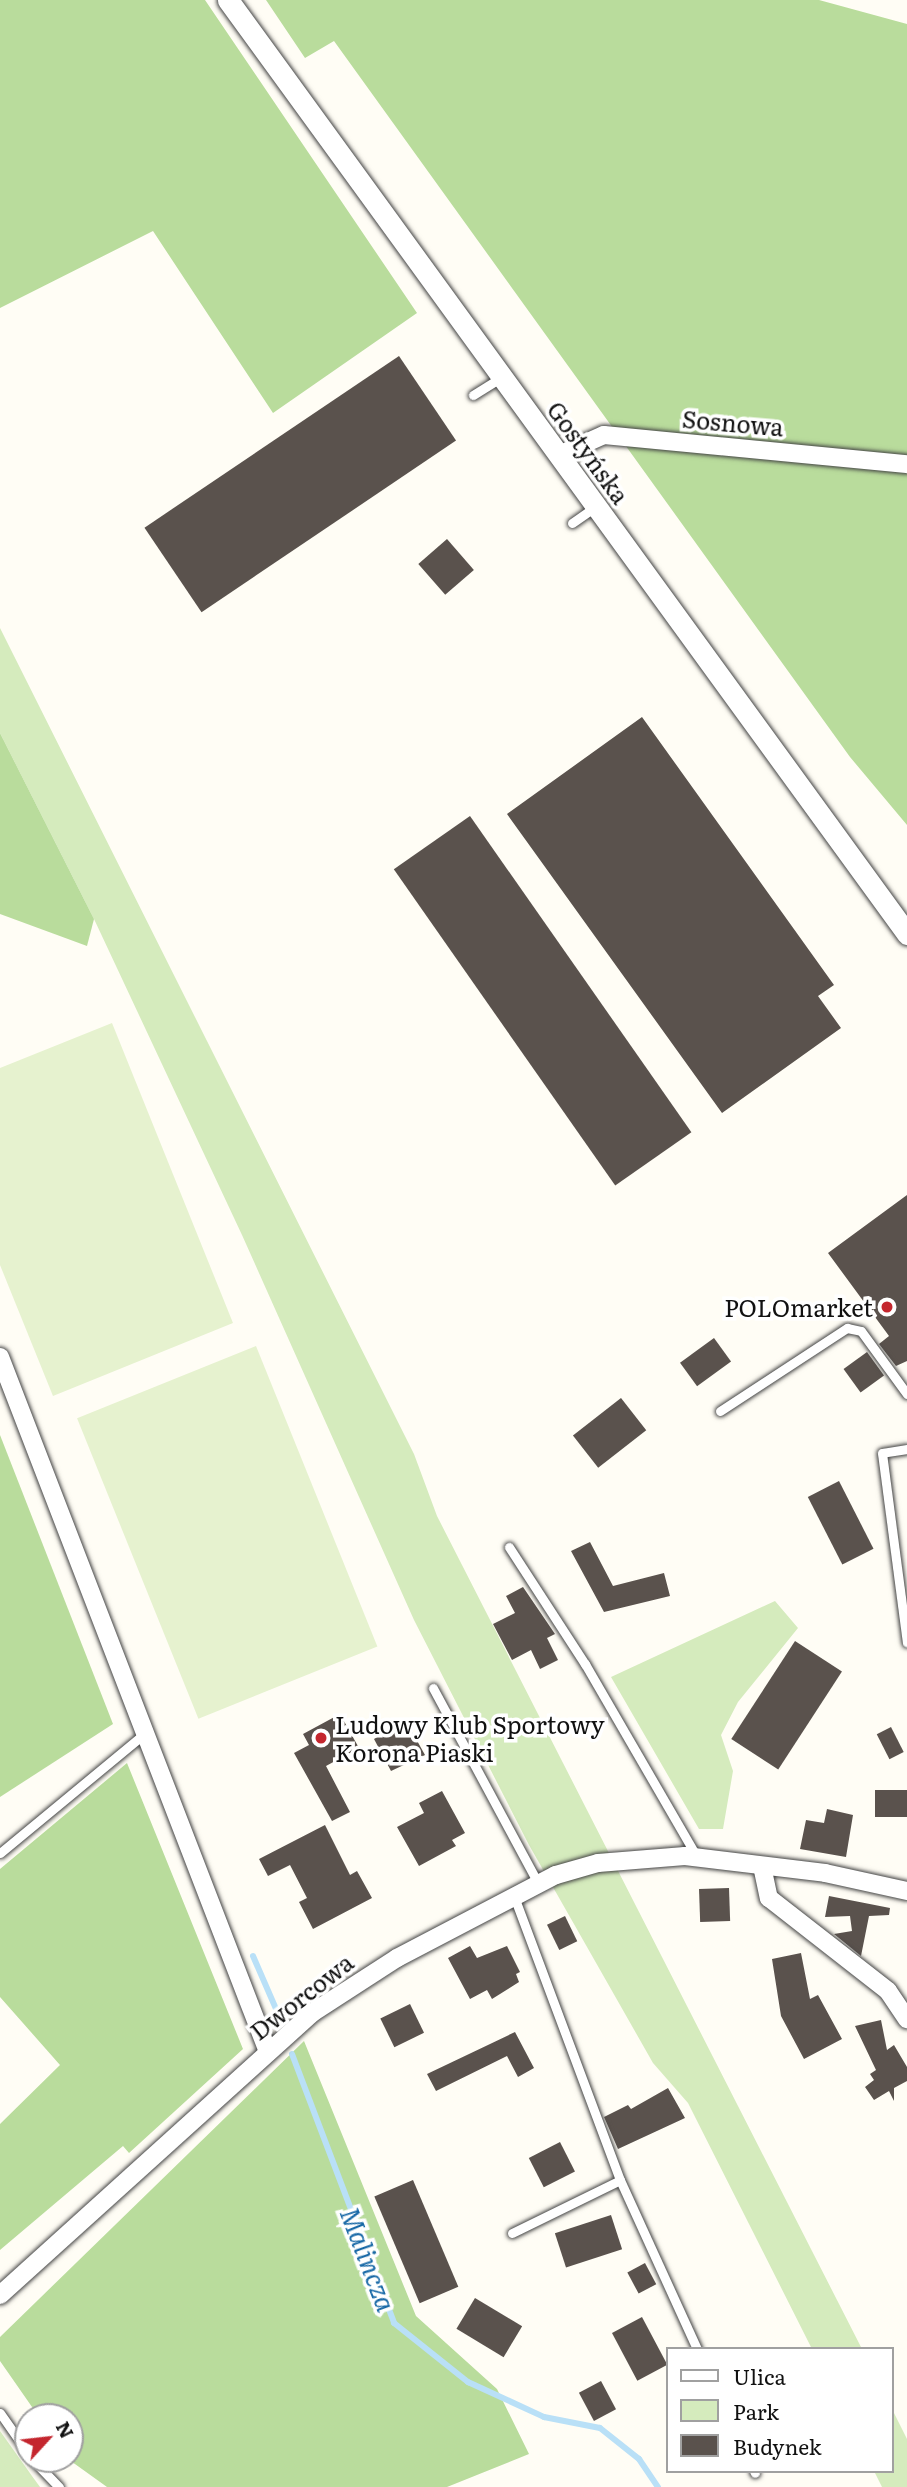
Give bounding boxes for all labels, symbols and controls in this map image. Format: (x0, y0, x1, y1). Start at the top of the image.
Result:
street label: Gostyńska (542, 395, 636, 509)
street label: Sosnowa (681, 403, 785, 441)
place label: POLOmarket (724, 1293, 873, 1321)
marker: POLOmarket (879, 1299, 895, 1315)
place label: Ludowy Klub Sportowy Korona Piaski (335, 1710, 605, 1766)
marker: Ludowy Klub Sportowy Korona Piaski (313, 1730, 329, 1746)
street label: Dworcowa (244, 1947, 358, 2045)
water label: Malincza (335, 2203, 403, 2315)
legend (666, 2347, 893, 2473)
text: Ulica (733, 2360, 786, 2391)
text: Park (733, 2395, 779, 2426)
north arrow (14, 2403, 84, 2473)
text: N (50, 2416, 82, 2443)
text: Budynek (733, 2430, 822, 2461)

